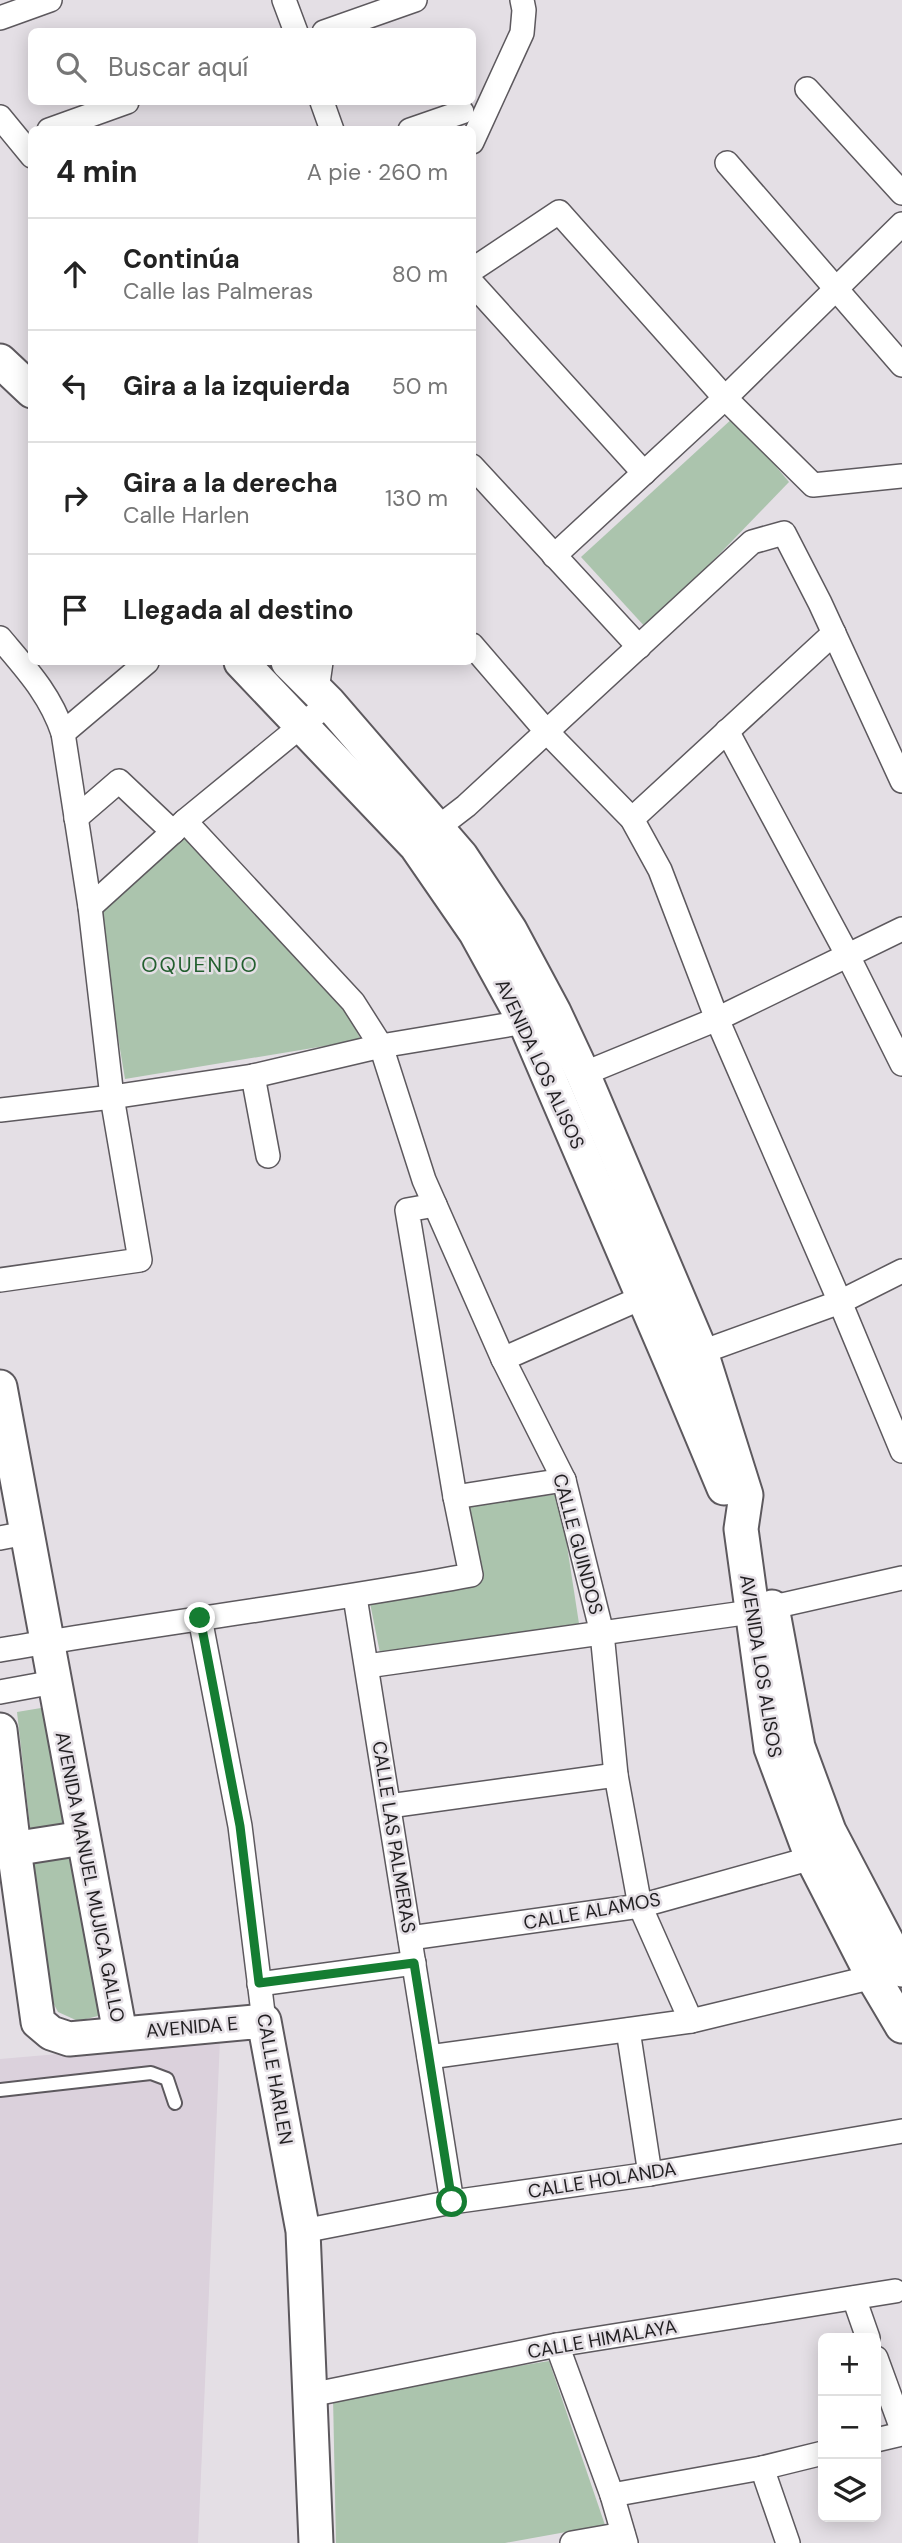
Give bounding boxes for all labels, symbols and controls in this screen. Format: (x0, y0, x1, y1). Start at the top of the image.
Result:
search box (28, 28, 476, 105)
icon: search (52, 48, 90, 86)
text: Buscar aquí (108, 50, 248, 84)
text: 4 min (56, 152, 138, 191)
text: A pie · 260 m (307, 157, 448, 187)
text: Continúa (123, 242, 240, 276)
icon: ahead (56, 255, 94, 293)
text: 80 m (392, 259, 448, 289)
text: Calle las Palmeras (123, 276, 313, 306)
icon: left (56, 367, 94, 405)
text: Gira a la izquierda (123, 369, 350, 403)
text: 50 m (392, 371, 448, 401)
text: Gira a la derecha (123, 466, 338, 500)
icon: right (56, 479, 94, 517)
text: 130 m (385, 483, 448, 513)
text: Calle Harlen (123, 500, 250, 530)
icon: arrive (56, 591, 94, 629)
text: Llegada al destino (123, 593, 354, 627)
district label: OQUENDO (141, 951, 259, 979)
street label: AVENIDA LOS ALISOS (490, 975, 590, 1153)
street label: CALLE GUINDOS (547, 1471, 609, 1617)
street label: AVENIDA LOS ALISOS (734, 1573, 788, 1759)
route end (184, 1602, 215, 1633)
street label: AVENIDA MANUEL MUJICA GALLO (50, 1730, 130, 2024)
street label: CALLE LAS PALMERAS (366, 1739, 422, 1935)
street label: CALLE ALAMOS (522, 1887, 662, 1935)
street label: AVENIDA E (145, 2011, 239, 2043)
street label: CALLE HARLEN (251, 2012, 299, 2146)
street label: CALLE HOLANDA (526, 2156, 678, 2204)
route start (436, 2186, 467, 2217)
street label: CALLE HIMALAYA (525, 2313, 679, 2364)
map controls (818, 2333, 881, 2522)
button: + (818, 2333, 881, 2396)
button: − (818, 2396, 881, 2459)
button: layers (818, 2459, 881, 2522)

